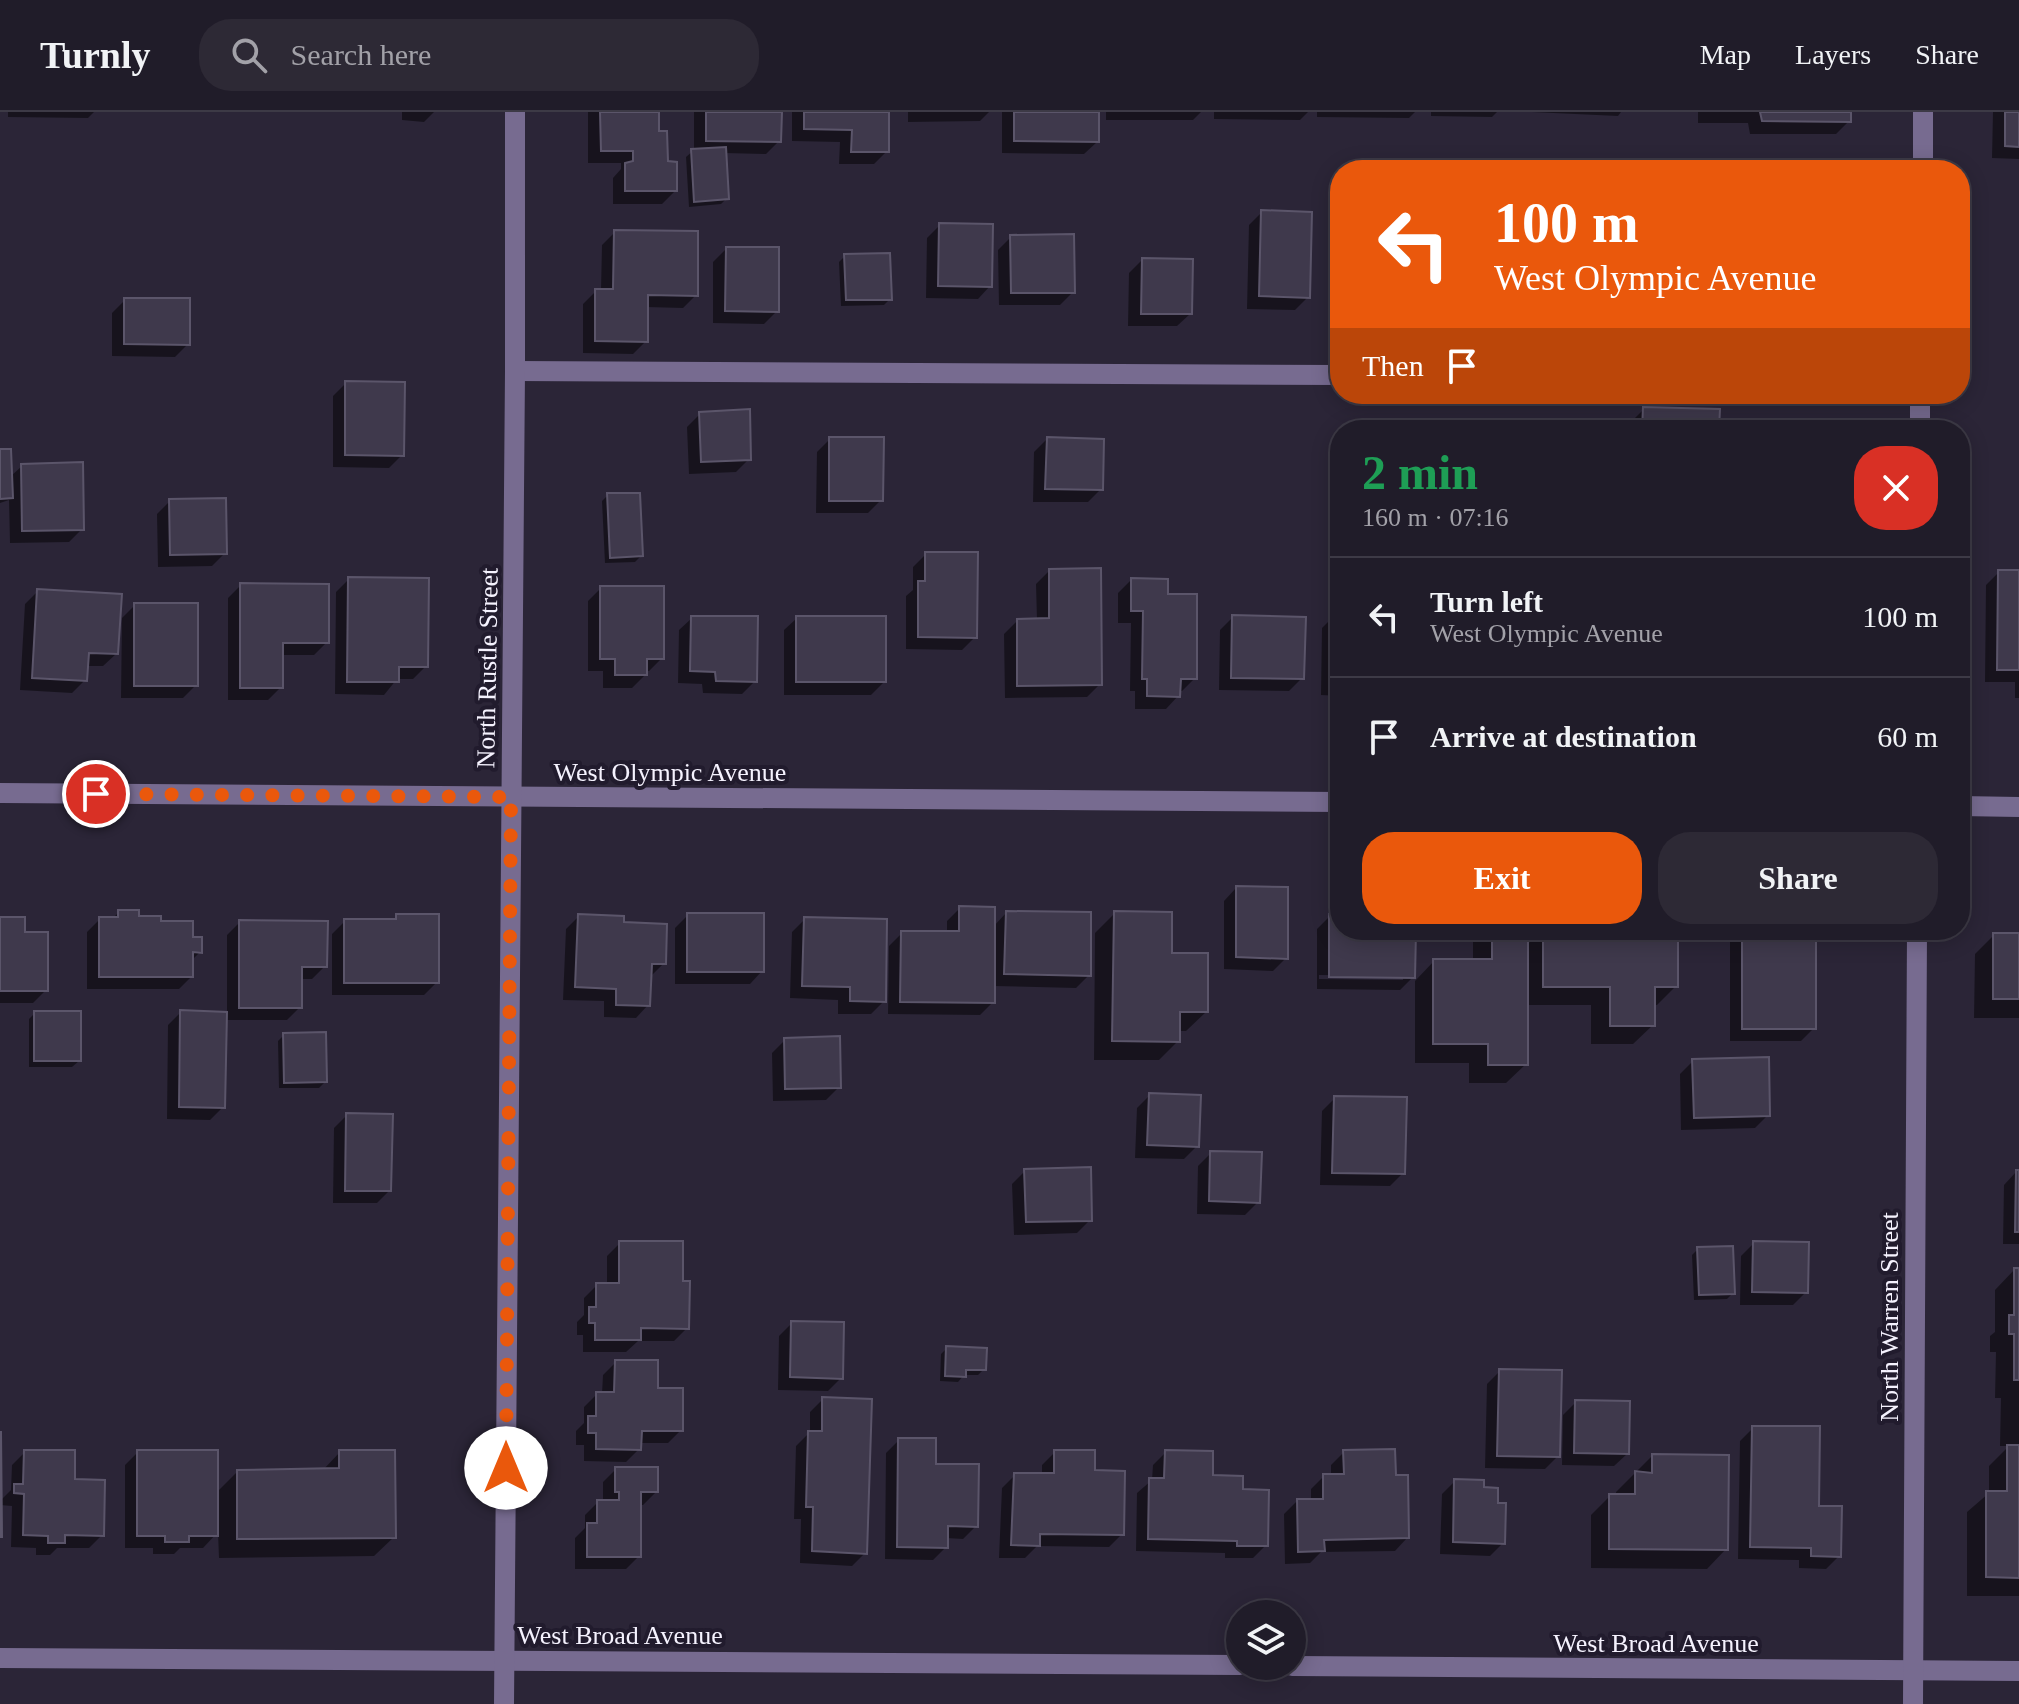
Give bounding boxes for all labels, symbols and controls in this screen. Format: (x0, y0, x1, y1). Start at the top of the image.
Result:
search box (199, 19, 759, 91)
icon: search (227, 33, 271, 77)
text: Turnly (40, 34, 151, 76)
text: Search here (291, 38, 431, 71)
text: Map (1700, 39, 1751, 70)
text: Layers (1795, 39, 1871, 70)
text: Share (1915, 39, 1979, 70)
icon: left (1362, 192, 1466, 296)
text: 100 m (1494, 192, 1639, 254)
text: West Olympic Avenue (1494, 258, 1816, 298)
icon: arrive (1440, 344, 1484, 388)
text: Then (1362, 349, 1424, 382)
text: 2 min (1362, 446, 1478, 499)
button: close (1854, 446, 1938, 530)
text: 160 m · 07:16 (1362, 503, 1509, 532)
street label: North Rustle Street (471, 567, 504, 769)
text: Turn left (1430, 585, 1543, 618)
icon: left (1362, 595, 1406, 639)
text: 100 m (1862, 600, 1938, 633)
text: West Olympic Avenue (1430, 619, 1663, 648)
icon: arrive (1362, 715, 1406, 759)
text: Arrive at destination (1430, 720, 1697, 753)
text: 60 m (1877, 720, 1938, 753)
street label: West Olympic Avenue (554, 758, 786, 787)
pin (62, 760, 130, 828)
icon: arrive (74, 772, 118, 816)
button: Exit (1362, 832, 1642, 924)
button: Share (1658, 832, 1938, 924)
street label: North Warren Street (1875, 1211, 1904, 1422)
position arrow (464, 1426, 548, 1510)
map controls (1226, 1600, 1306, 1680)
button: layers (1226, 1600, 1306, 1680)
street label: West Broad Avenue (517, 1621, 723, 1650)
street label: West Broad Avenue (1553, 1629, 1759, 1658)

